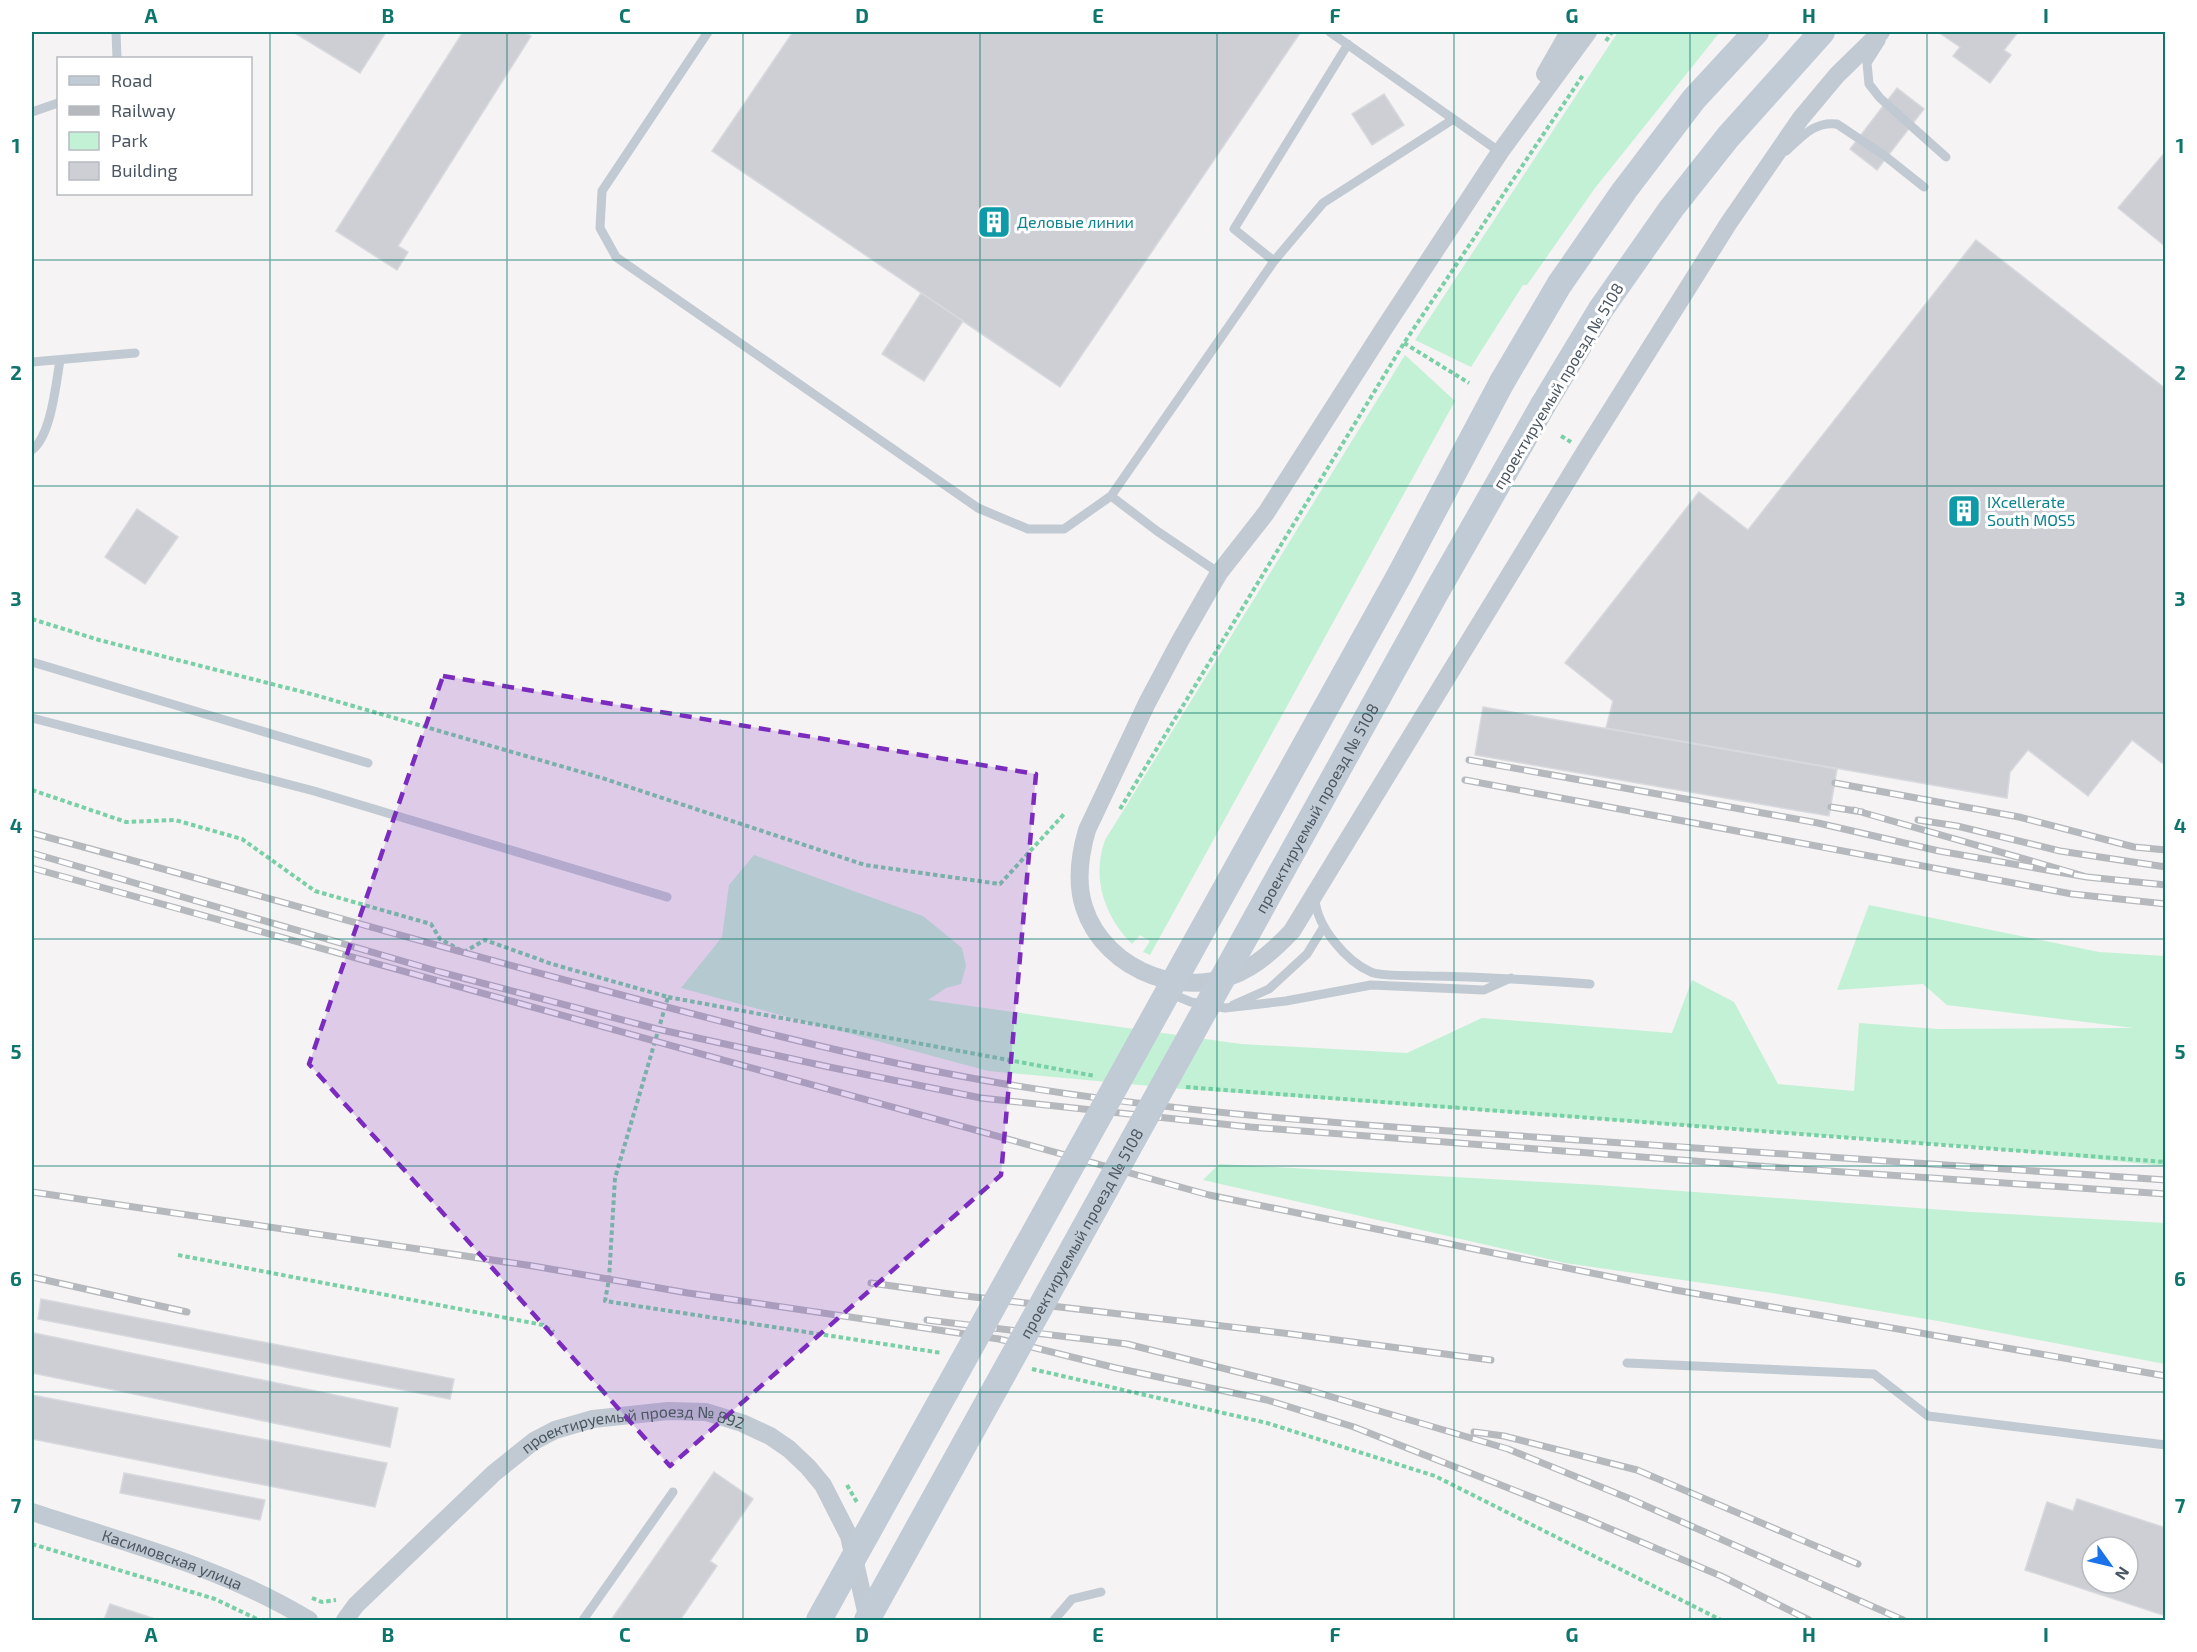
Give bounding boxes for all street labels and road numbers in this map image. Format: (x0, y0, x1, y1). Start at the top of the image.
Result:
street label: проектируемый проезд № 5108 (1488, 279, 1628, 493)
street label: проектируемый проезд № 5108 (1250, 700, 1382, 916)
street label: проектируемый проезд № 5108 (1015, 1125, 1146, 1341)
street label: проектируемый проезд № 892 (517, 1401, 747, 1457)
street label: Касимовская улица (100, 1525, 246, 1593)

